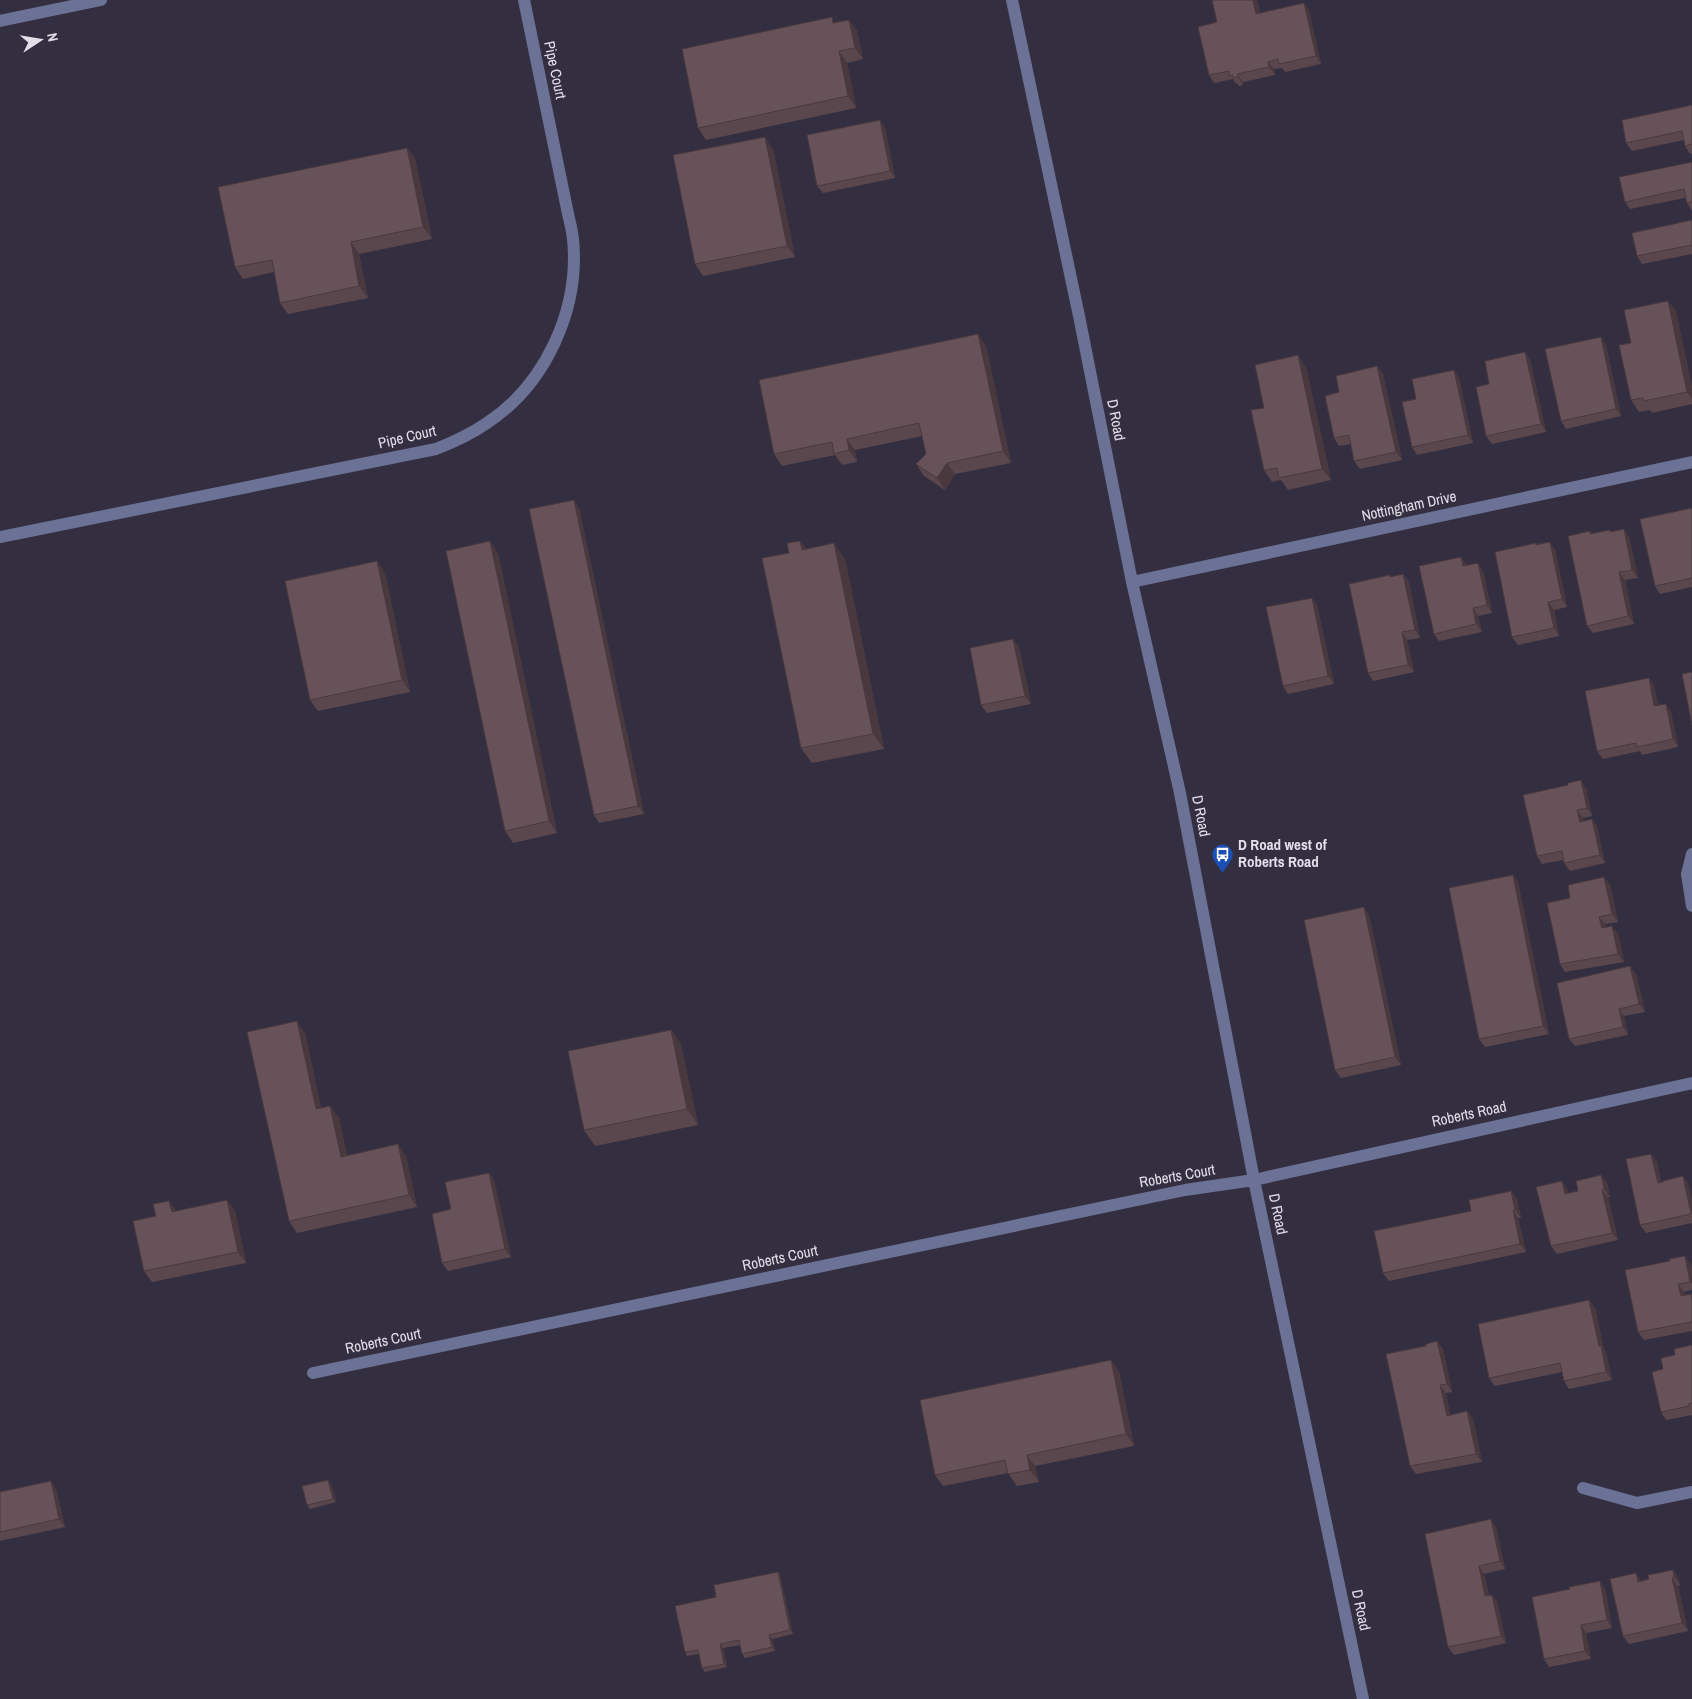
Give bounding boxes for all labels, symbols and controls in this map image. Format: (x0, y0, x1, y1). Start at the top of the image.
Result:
north arrow (15, 15, 65, 65)
text: N (43, 31, 62, 43)
street label: Pipe Court (539, 39, 572, 101)
street label: D Road (1102, 397, 1131, 442)
street label: Pipe Court (376, 420, 438, 453)
street label: Nottingham Drive (1360, 485, 1458, 526)
street label: D Road (1187, 793, 1216, 838)
place label: D Road west of Roberts Road (1238, 834, 1328, 872)
bus stop icon: D Road west of Roberts Road (1210, 842, 1234, 873)
street label: Roberts Road (1430, 1095, 1508, 1132)
street label: Roberts Court (1137, 1158, 1217, 1192)
street label: D Road (1264, 1191, 1293, 1236)
street label: Roberts Court (740, 1239, 820, 1276)
street label: Roberts Court (343, 1322, 423, 1359)
street label: D Road (1347, 1587, 1376, 1632)

